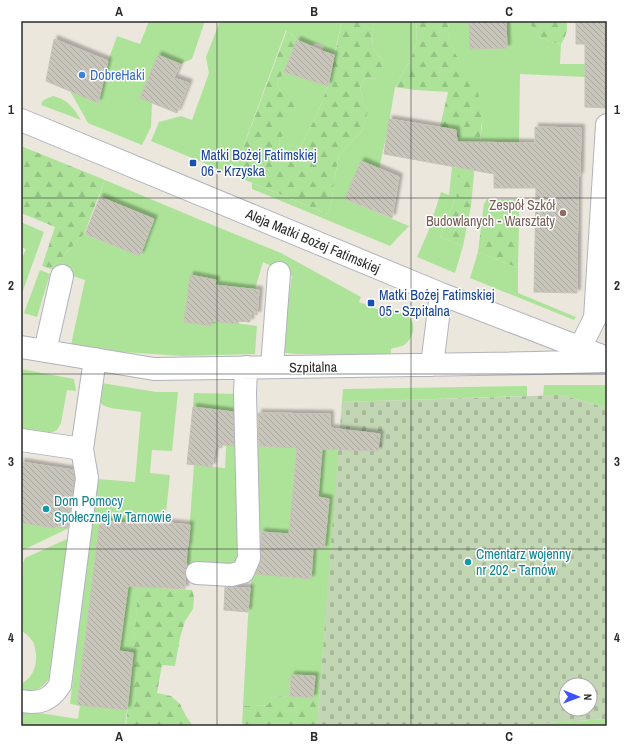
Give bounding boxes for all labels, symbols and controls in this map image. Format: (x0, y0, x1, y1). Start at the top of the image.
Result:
text: A (115, 3, 123, 20)
text: B (310, 3, 318, 20)
text: C (505, 3, 513, 20)
place label: DobreHaki (90, 66, 145, 84)
marker: DobreHaki (77, 70, 87, 80)
text: 1 (8, 101, 14, 118)
text: 1 (614, 101, 620, 118)
place label: Matki Bożej Fatimskiej 06 - Krzyska (201, 146, 317, 180)
marker: Matki Bożej Fatimskiej 06 - Krzyska (188, 158, 198, 168)
place label: Zespół Szkół Budowlanych - Warsztaty (426, 196, 556, 230)
street label: Aleja Matki Bożej Fatimskiej (242, 204, 383, 277)
marker: Zespół Szkół Budowlanych - Warsztaty (558, 208, 568, 218)
text: 2 (8, 277, 14, 294)
text: 2 (614, 277, 620, 294)
place label: Matki Bożej Fatimskiej 05 - Szpitalna (379, 286, 495, 320)
marker: Matki Bożej Fatimskiej 05 - Szpitalna (366, 298, 376, 308)
street label: Szpitalna (289, 358, 338, 376)
text: 3 (8, 453, 14, 470)
text: 3 (614, 453, 620, 470)
place label: Dom Pomocy Społecznej w Tarnowie (54, 492, 171, 526)
marker: Dom Pomocy Społecznej w Tarnowie (41, 504, 51, 514)
place label: Cmentarz wojenny nr 202 - Tarnów (476, 545, 571, 579)
marker: Cmentarz wojenny nr 202 - Tarnów (463, 557, 473, 567)
text: 4 (8, 629, 14, 646)
text: 4 (614, 629, 620, 646)
north arrow (558, 677, 598, 717)
text: N (581, 694, 595, 701)
text: A (115, 728, 123, 745)
text: B (310, 728, 318, 745)
text: C (505, 728, 513, 745)

